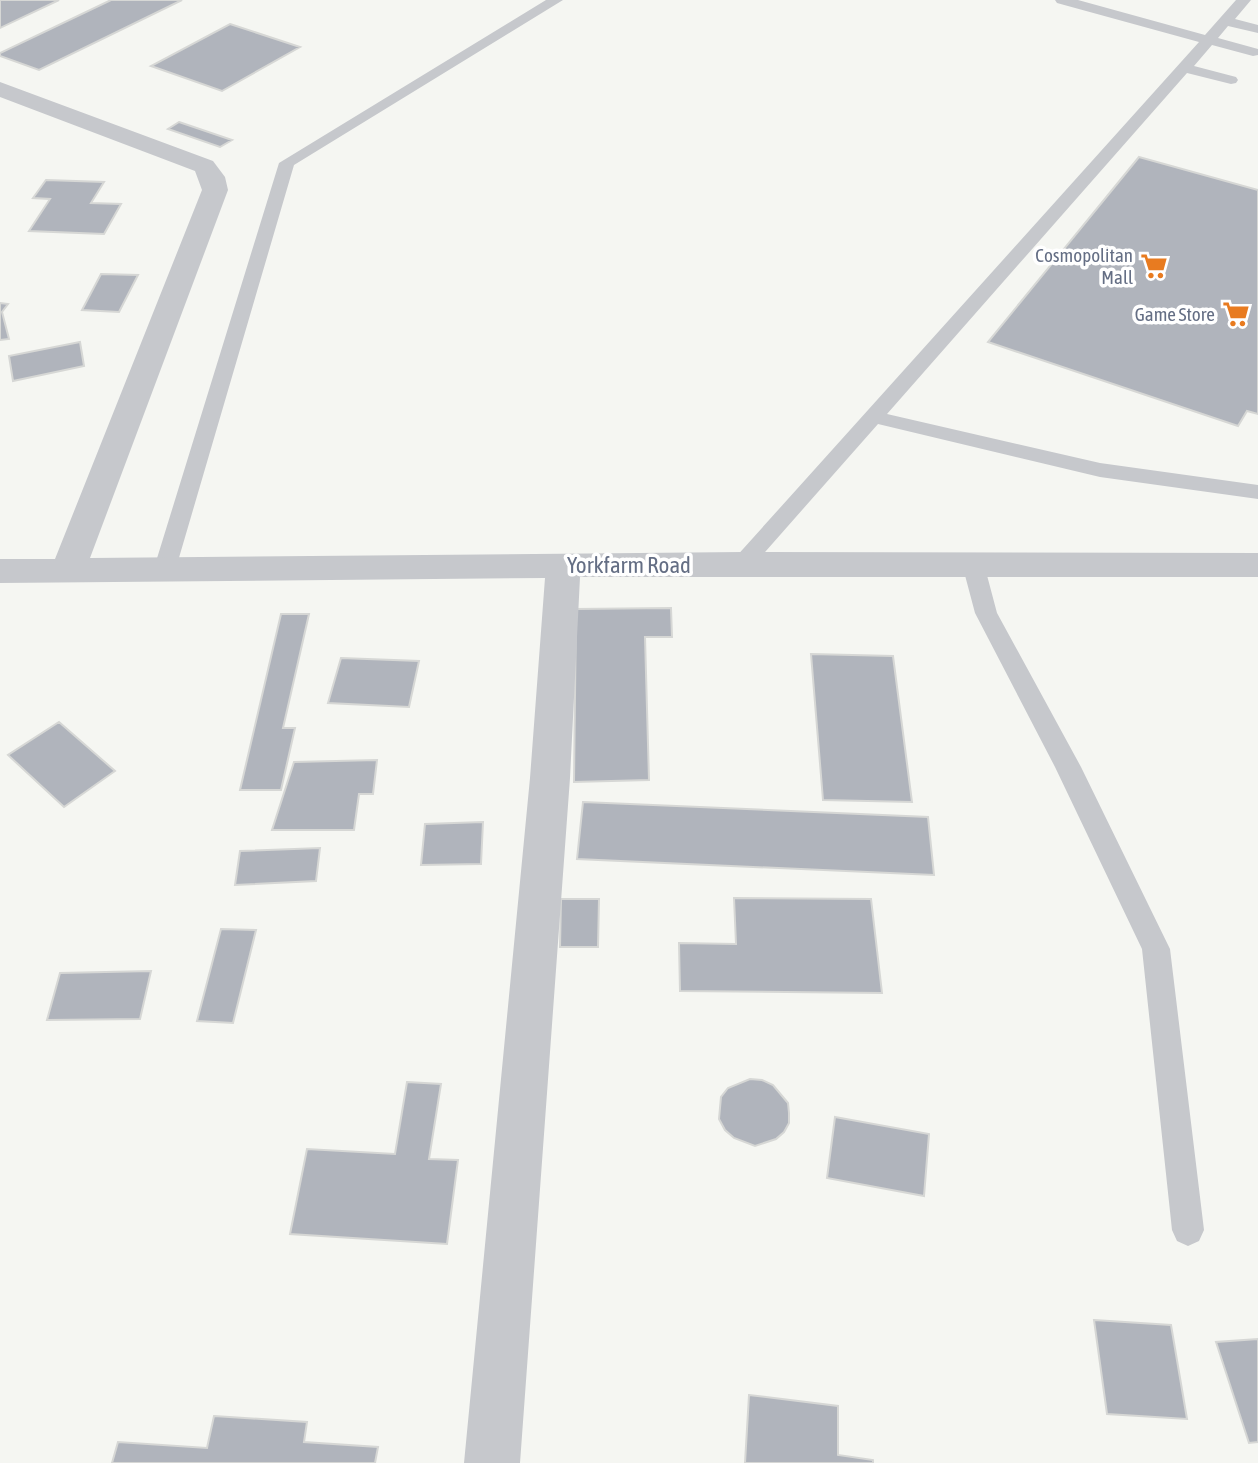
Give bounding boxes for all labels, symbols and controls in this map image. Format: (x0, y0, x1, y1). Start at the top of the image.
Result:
place label: Cosmopolitan Mall (1035, 244, 1133, 288)
supermarket icon: Cosmopolitan Mall (1139, 251, 1169, 281)
supermarket icon: Game Store (1221, 299, 1251, 329)
place label: Game Store (1135, 303, 1215, 325)
street label: Yorkfarm Road (567, 552, 691, 578)

